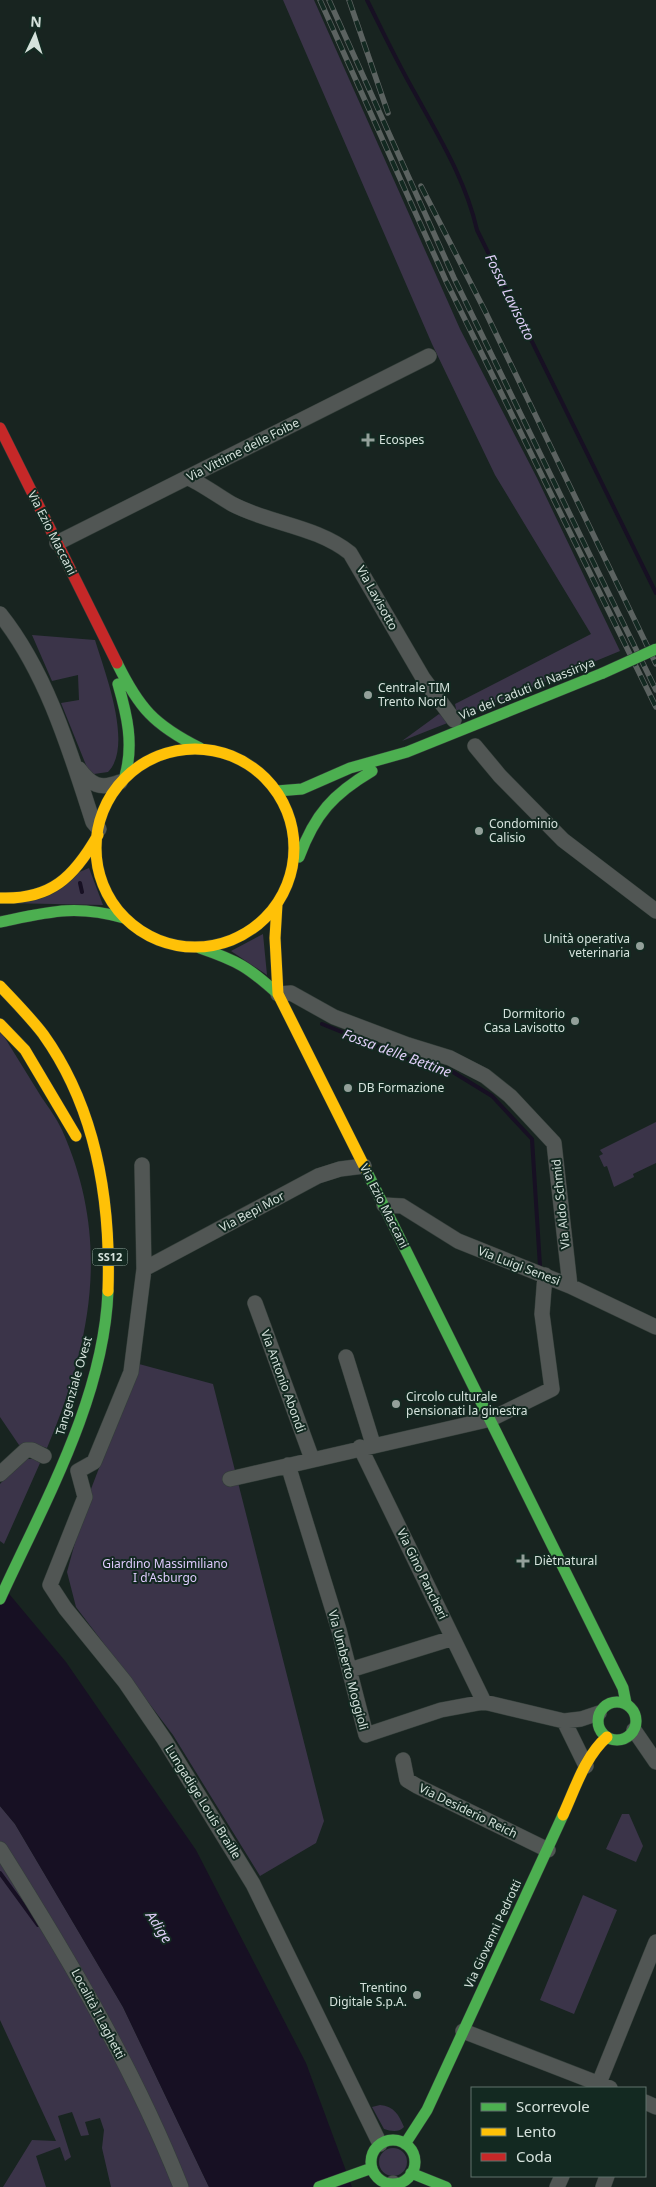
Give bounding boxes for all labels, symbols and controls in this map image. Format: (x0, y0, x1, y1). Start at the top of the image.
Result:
north arrow (10, 10, 60, 60)
text: N (30, 12, 42, 31)
water label: Fossa Lavisotto (481, 250, 540, 343)
street label: Via Vittime delle Foibe (184, 414, 302, 485)
place label: Ecospes (379, 431, 425, 448)
marker: Ecospes (361, 433, 375, 447)
street label: Via Ezio Maccani (24, 488, 81, 578)
street label: Via Lavisotto (353, 562, 402, 633)
street label: Via dei Caduti di Nassiriya (456, 653, 597, 724)
place label: Centrale TIM Trento Nord (378, 679, 450, 710)
marker: Centrale TIM Trento Nord (362, 689, 374, 701)
place label: Condominio Calisio (489, 815, 558, 846)
marker: Condominio Calisio (473, 825, 485, 837)
place label: Unità operativa veterinaria (543, 930, 630, 961)
marker: Unità operativa veterinaria (634, 940, 646, 952)
place label: Dormitorio Casa Lavisotto (484, 1005, 565, 1036)
marker: Dormitorio Casa Lavisotto (569, 1015, 581, 1027)
water label: Fossa delle Bettine (340, 1024, 454, 1081)
place label: DB Formazione (358, 1079, 444, 1096)
marker: DB Formazione (342, 1082, 354, 1094)
street label: Via Aldo Schmid (547, 1158, 574, 1250)
street label: Via Ezio Maccani (356, 1161, 413, 1251)
street label: Via Bepi Mor (216, 1187, 287, 1236)
street label: Via Luigi Senesi (476, 1242, 563, 1289)
road number: SS12 (92, 1248, 128, 1266)
street label: Via Antonio Abondi (257, 1327, 310, 1434)
street label: Tangenziale Ovest (51, 1334, 96, 1437)
place label: Circolo culturale pensionati la ginestra (406, 1388, 528, 1419)
marker: Circolo culturale pensionati la ginestra (390, 1398, 402, 1410)
street label: Via Gino Pancheri (393, 1525, 452, 1622)
place label: Diètnatural (534, 1552, 597, 1569)
marker: Diètnatural (516, 1554, 530, 1568)
park label: Giardino Massimiliano I d'Asburgo (102, 1555, 228, 1586)
street label: Via Umberto Moggioli (324, 1608, 373, 1732)
street label: Lungadige Louis Braille (161, 1742, 246, 1862)
street label: Via Desiderio Reich (416, 1779, 520, 1842)
street label: Via Giovanni Pedrotti (460, 1877, 525, 1991)
water label: Adige (141, 1906, 177, 1946)
street label: Località I Laghetti (67, 1966, 129, 2062)
place label: Trentino Digitale S.p.A. (329, 1979, 407, 2010)
marker: Trentino Digitale S.p.A. (411, 1989, 423, 2001)
legend (471, 2087, 646, 2177)
text: Scorrevole (516, 2096, 590, 2116)
text: Lento (516, 2121, 556, 2141)
text: Coda (516, 2146, 552, 2166)

